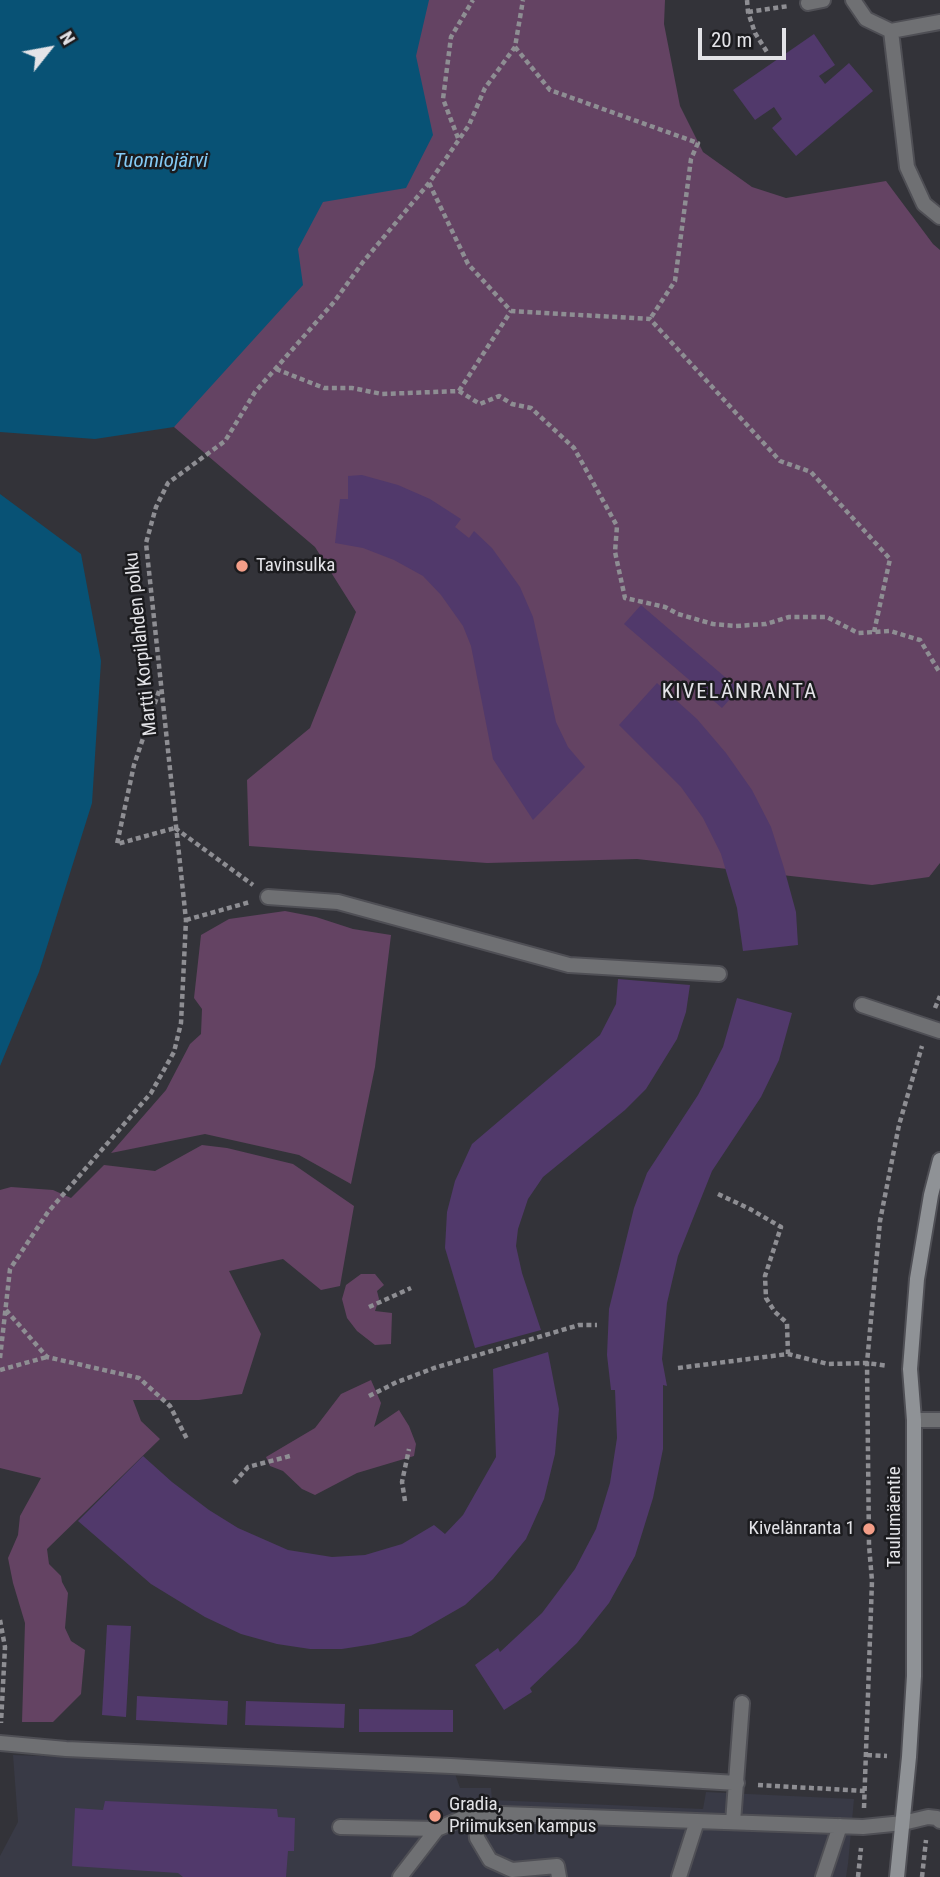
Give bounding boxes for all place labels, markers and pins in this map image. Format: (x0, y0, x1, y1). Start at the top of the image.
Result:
place label: Tavinsulka (256, 555, 335, 577)
marker: Tavinsulka (234, 558, 250, 574)
place label: Kivelänranta 1 (749, 1518, 855, 1540)
marker: Kivelänranta 1 (861, 1521, 877, 1537)
place label: Gradia, Priimuksen kampus (449, 1794, 596, 1838)
marker: Gradia, Priimuksen kampus (427, 1808, 443, 1824)

